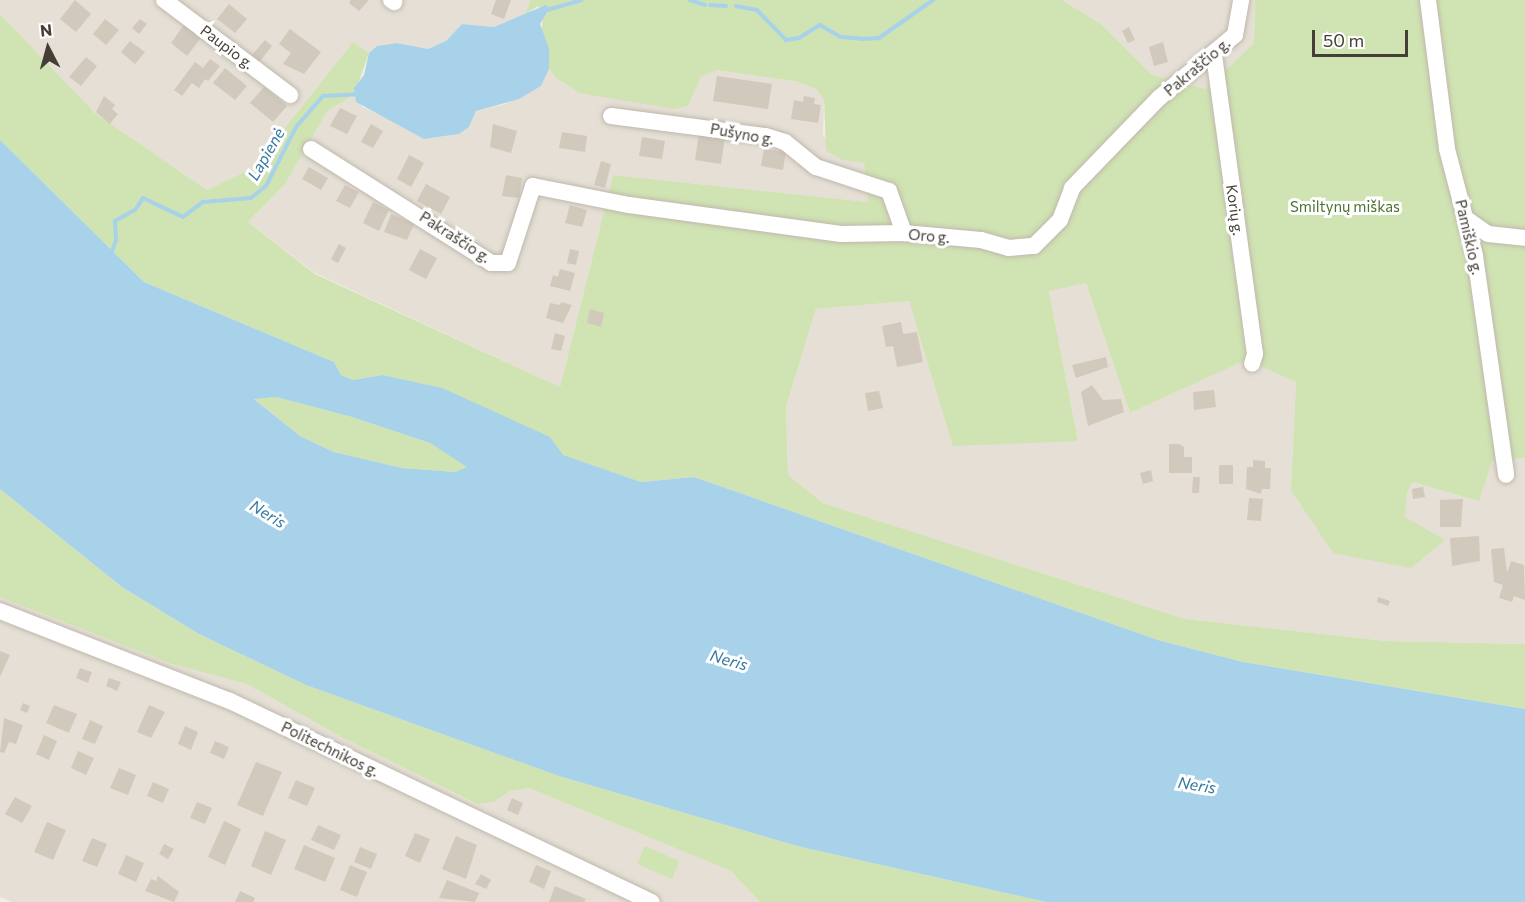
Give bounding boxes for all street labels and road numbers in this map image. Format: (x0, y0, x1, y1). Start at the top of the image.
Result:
street label: Paupio g. (197, 21, 257, 73)
street label: Pakraščio g. (1160, 34, 1234, 100)
street label: Pušyno g. (709, 120, 775, 148)
street label: Korių g. (1223, 183, 1247, 237)
street label: Pamiškio g. (1452, 198, 1486, 276)
street label: Pakraščio g. (416, 207, 494, 267)
street label: Oro g. (908, 225, 950, 247)
street label: Politechnikos g. (278, 718, 382, 780)

